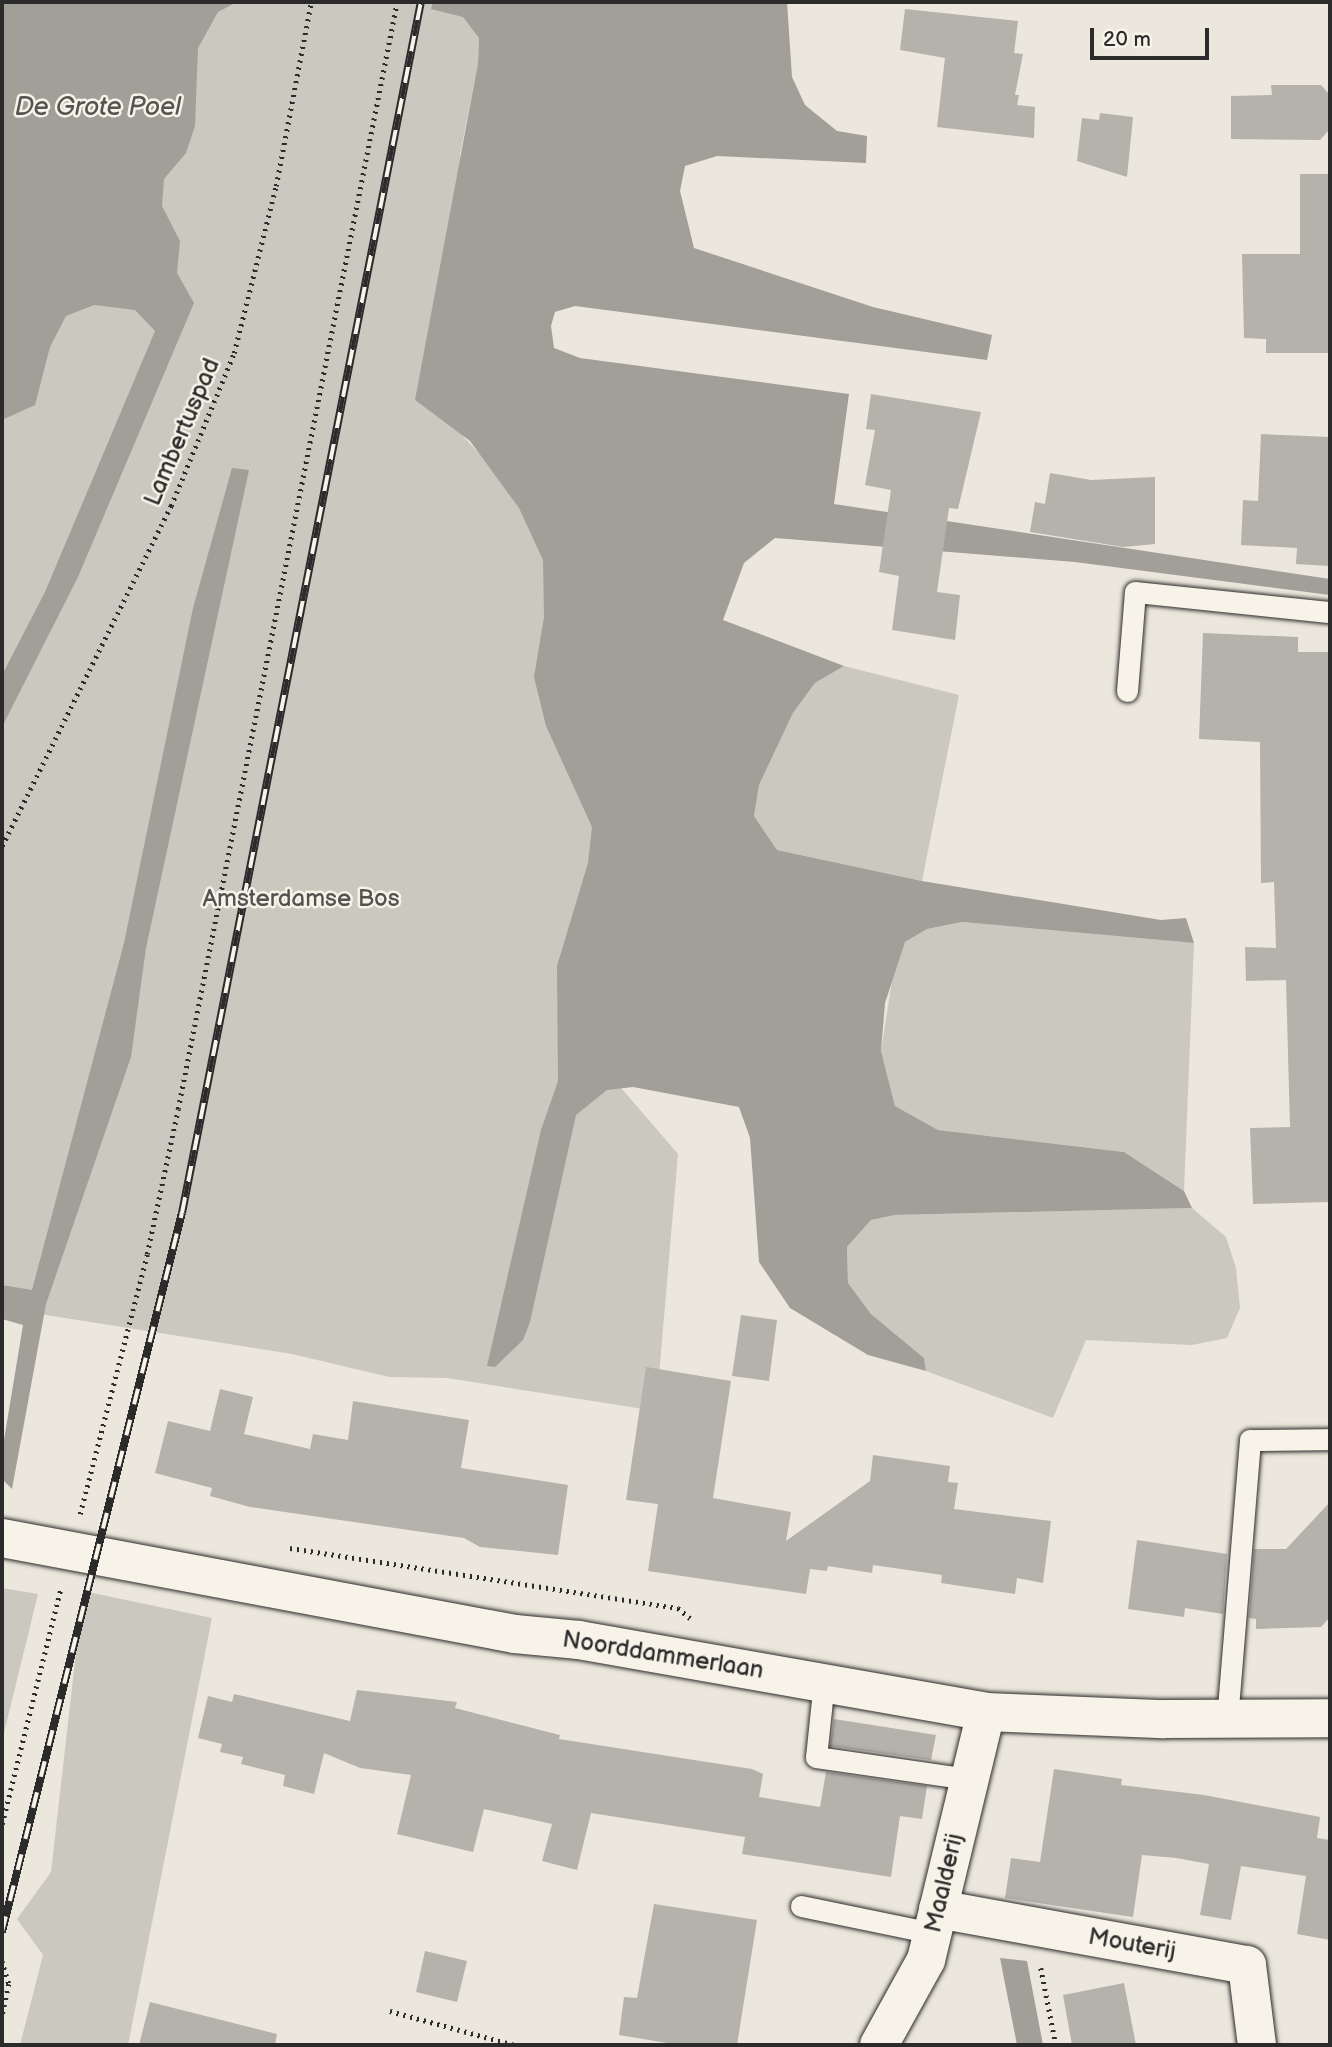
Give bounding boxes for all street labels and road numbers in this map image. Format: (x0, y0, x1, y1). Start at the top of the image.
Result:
street label: Lambertuspad (138, 354, 226, 510)
street label: Noorddammerlaan (560, 1625, 766, 1685)
street label: Maalderij (919, 1831, 969, 1935)
street label: Mouterij (1086, 1922, 1178, 1966)

